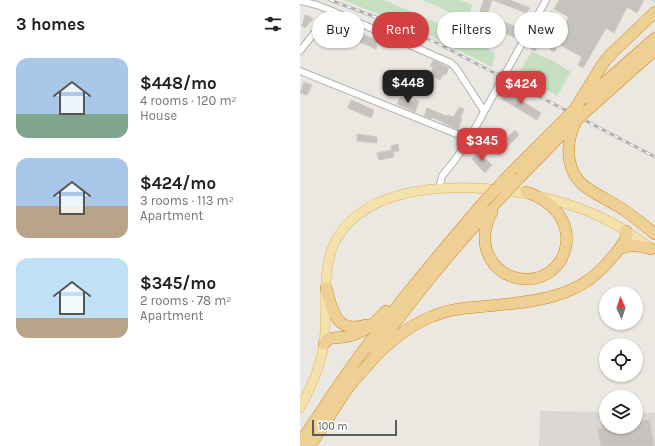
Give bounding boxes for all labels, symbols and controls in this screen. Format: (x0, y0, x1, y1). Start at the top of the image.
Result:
chip: Buy (312, 12, 364, 48)
chip: Rent (372, 12, 429, 48)
chip: Filters (437, 12, 506, 48)
chip: New (514, 12, 568, 48)
icon: filters (262, 13, 284, 35)
text: 3 homes (16, 14, 85, 34)
pin: $448 (384, 70, 432, 104)
pin: $424 (497, 71, 545, 105)
text: $448/mo (140, 73, 217, 93)
icon: home (48, 74, 96, 122)
text: $448 (392, 75, 424, 90)
text: $424 (505, 76, 537, 91)
text: 4 rooms · 120 m² (140, 93, 237, 108)
text: House (140, 108, 177, 123)
pin: $345 (458, 128, 506, 162)
text: $345 (466, 133, 498, 148)
text: $424/mo (140, 173, 216, 193)
icon: home (48, 174, 96, 222)
text: 3 rooms · 113 m² (140, 193, 234, 208)
text: Apartment (140, 208, 203, 223)
text: $345/mo (140, 273, 216, 293)
icon: home (48, 274, 96, 322)
north arrow (599, 286, 643, 330)
map controls (599, 286, 643, 434)
text: 2 rooms · 78 m² (140, 293, 232, 308)
text: Apartment (140, 308, 203, 323)
button: locate (599, 338, 643, 382)
button: layers (599, 390, 643, 434)
scale bar (312, 418, 397, 437)
text: 100 m (318, 420, 348, 433)

